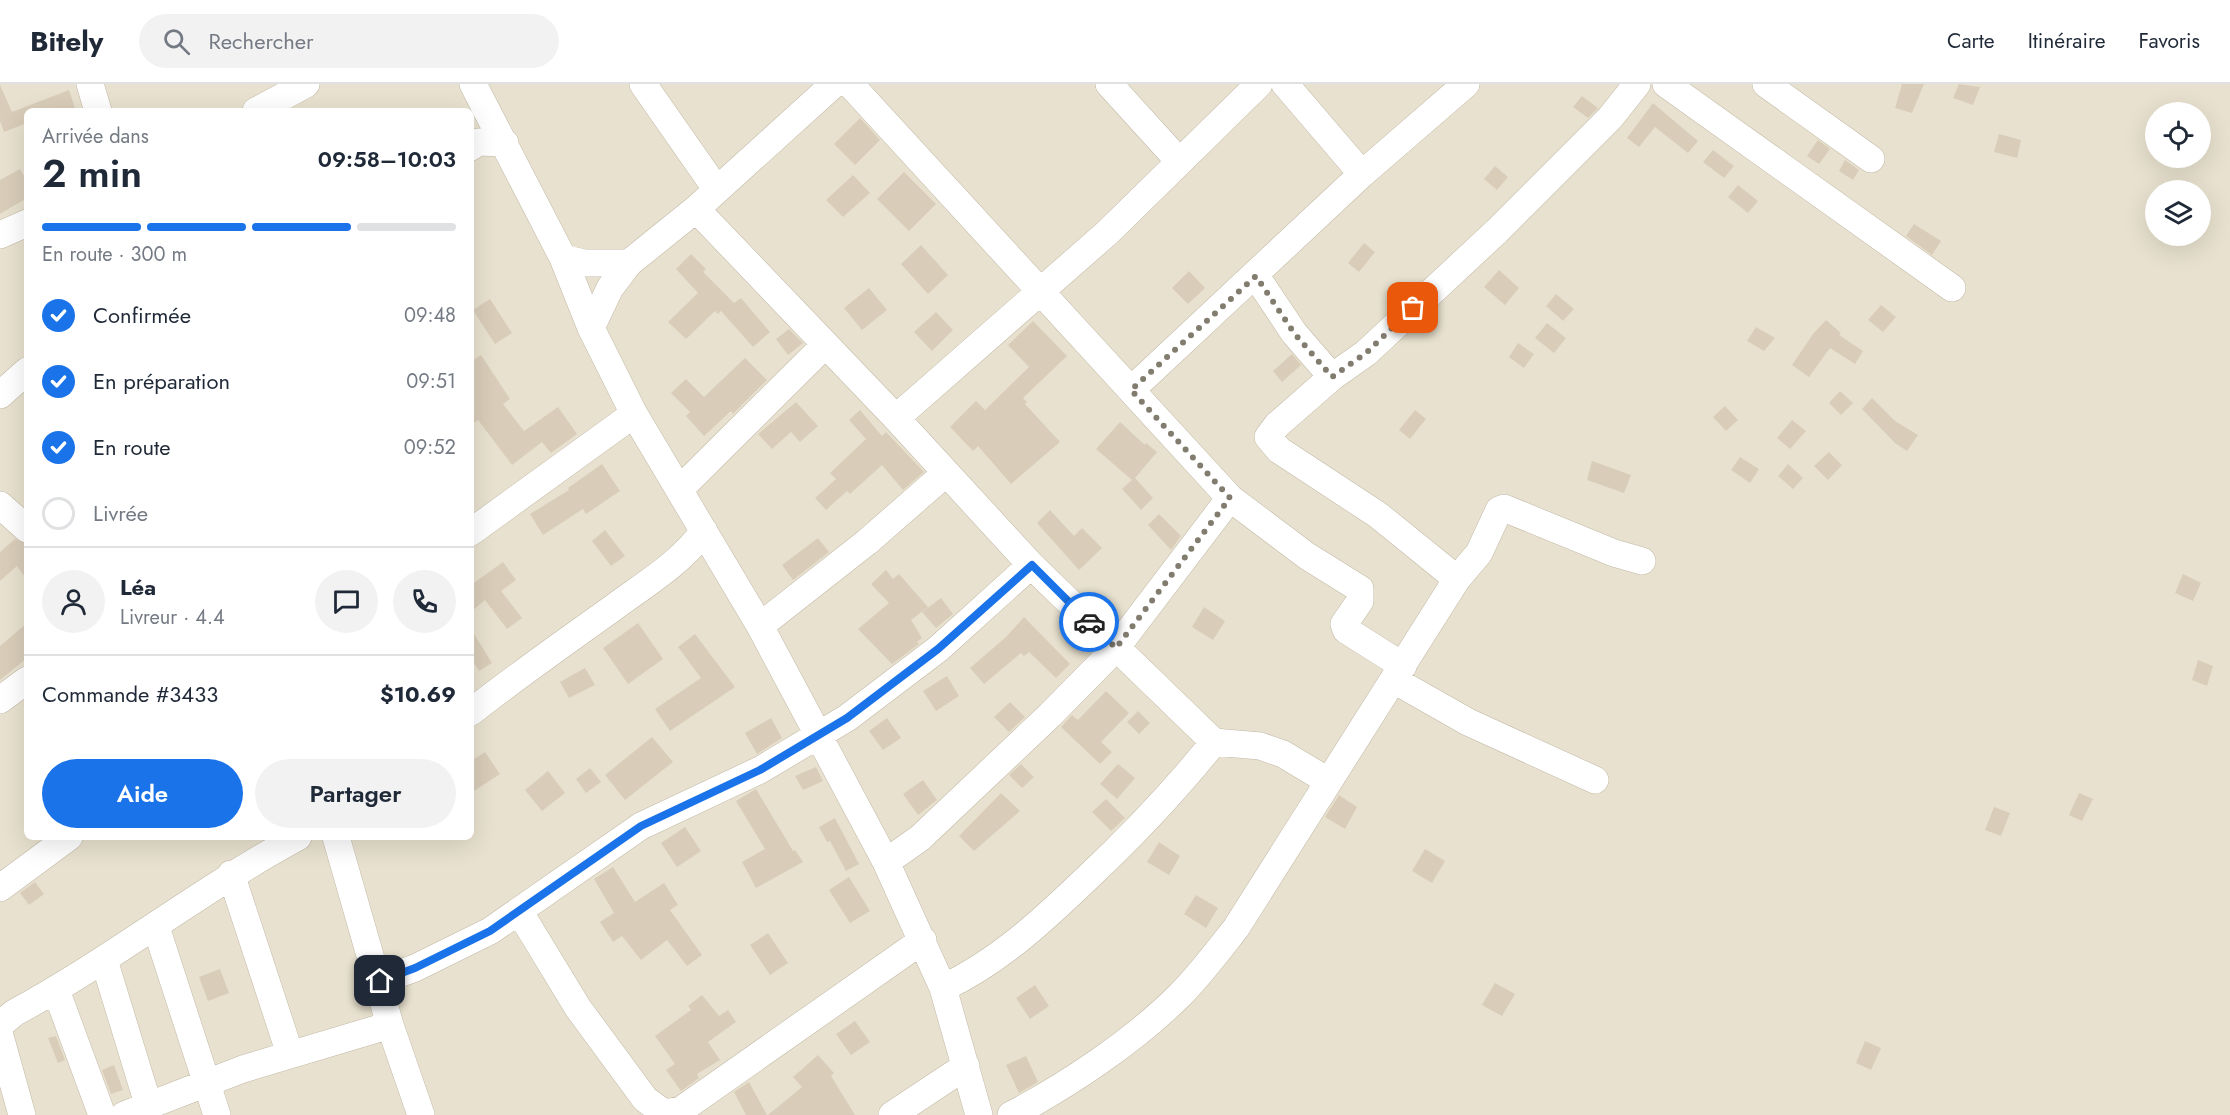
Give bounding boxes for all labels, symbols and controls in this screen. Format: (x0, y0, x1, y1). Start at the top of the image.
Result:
search box (139, 14, 559, 68)
text: Bitely (30, 21, 103, 62)
icon: search (160, 25, 193, 58)
text: Rechercher (208, 25, 314, 57)
text: Carte (1947, 26, 1995, 56)
text: Itinéraire (2028, 26, 2106, 56)
text: Favoris (2139, 26, 2200, 56)
map controls (2145, 102, 2211, 246)
button: locate (2145, 102, 2211, 168)
text: Arrivée dans (42, 122, 149, 151)
text: 09:58–10:03 (318, 143, 456, 175)
text: 2 min (42, 145, 142, 202)
button: layers (2145, 180, 2211, 246)
text: En route · 300 m (42, 240, 187, 269)
pin (1387, 282, 1438, 333)
icon: bag (1396, 291, 1429, 324)
icon: check (42, 299, 75, 332)
text: Confirmée (93, 299, 191, 331)
text: 09:48 (404, 301, 456, 330)
icon: check (42, 365, 75, 398)
text: En préparation (93, 365, 230, 397)
text: 09:51 (406, 367, 456, 396)
icon: check (42, 431, 75, 464)
text: En route (93, 431, 171, 463)
text: 09:52 (404, 433, 456, 462)
text: Livrée (93, 497, 148, 529)
button: person (42, 570, 105, 633)
button: chat (315, 570, 378, 633)
button: phone (393, 570, 456, 633)
text: Léa (120, 571, 156, 603)
courier (1059, 592, 1119, 652)
text: Livreur · 4.4 (120, 603, 225, 632)
icon: car (1073, 606, 1106, 639)
text: Commande #3433 (42, 678, 218, 710)
text: $10.69 (380, 678, 456, 710)
button: Aide (42, 759, 243, 828)
button: Partager (255, 759, 456, 828)
pin (354, 955, 405, 1006)
icon: home (363, 964, 396, 997)

